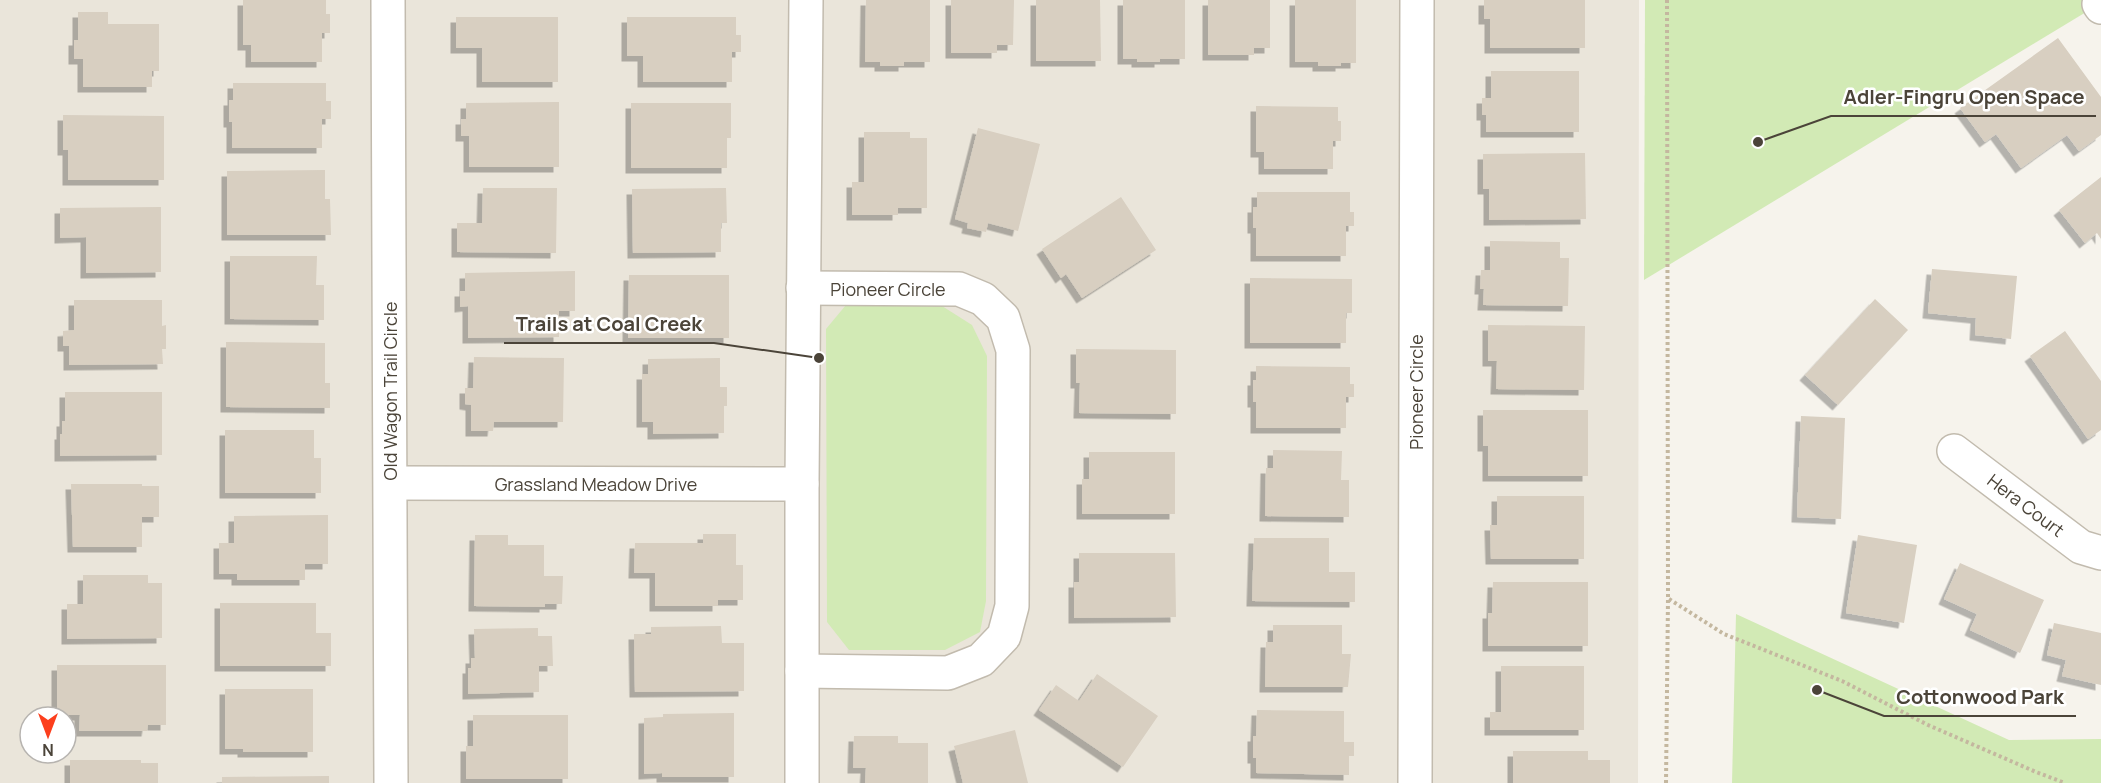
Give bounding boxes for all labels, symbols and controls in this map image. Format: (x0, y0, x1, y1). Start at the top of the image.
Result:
callout: Adler-Fingru Open Space (1831, 78, 2096, 116)
text: Adler-Fingru Open Space (1844, 83, 2084, 110)
street label: Pioneer Circle (830, 277, 946, 301)
street label: Old Wagon Trail Circle (378, 302, 402, 480)
callout: Trails at Coal Creek (504, 305, 714, 343)
text: Trails at Coal Creek (516, 310, 703, 337)
street label: Pioneer Circle (1404, 334, 1428, 450)
street label: Hera Court (1983, 468, 2069, 542)
street label: Grassland Meadow Drive (495, 472, 697, 496)
callout: Cottonwood Park (1884, 678, 2076, 716)
text: Cottonwood Park (1896, 683, 2065, 710)
north arrow (18, 705, 78, 765)
text: N (42, 739, 54, 761)

